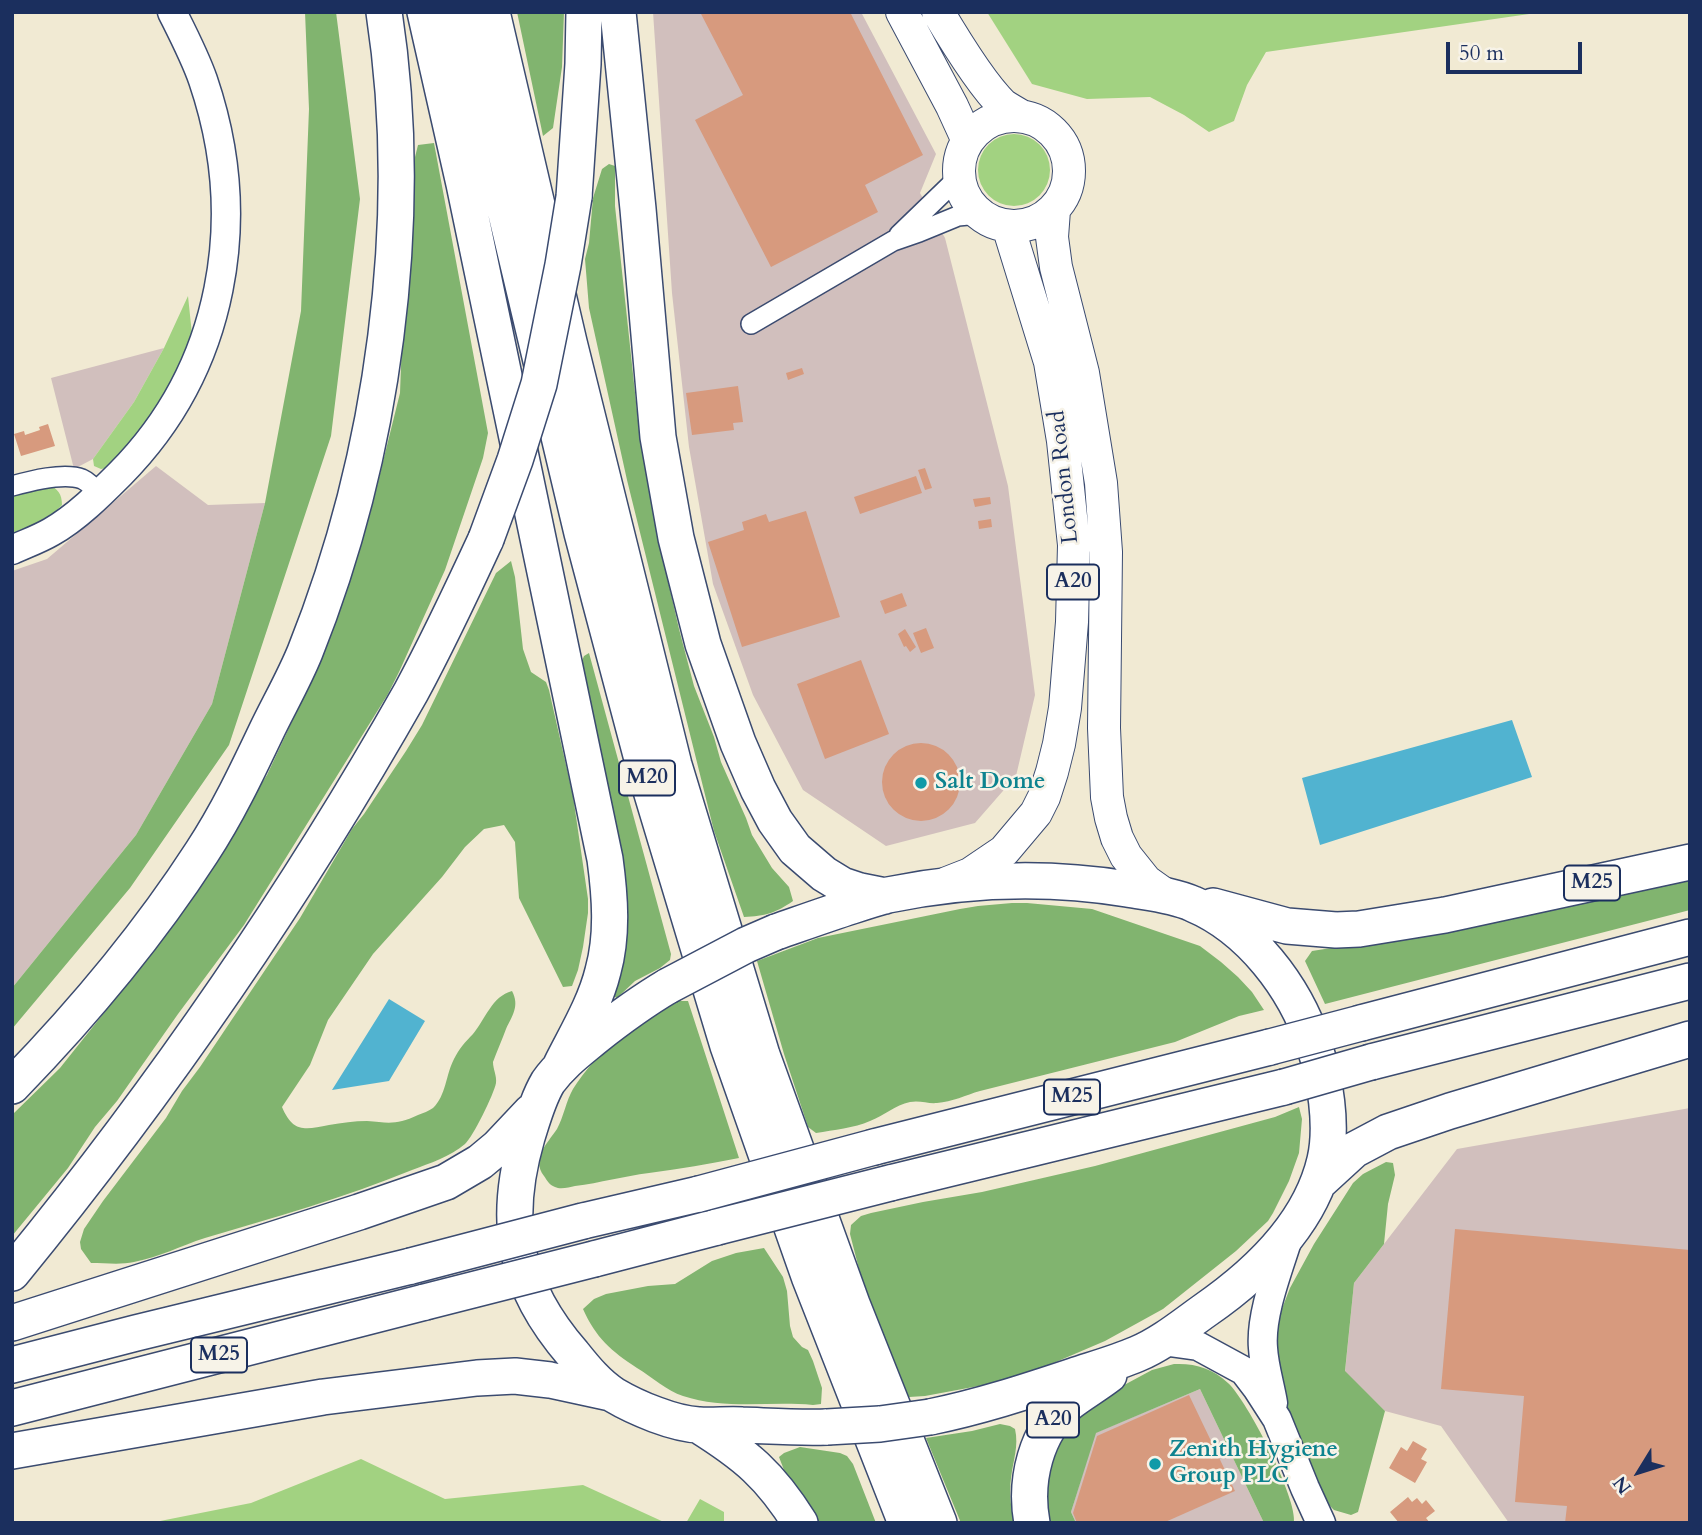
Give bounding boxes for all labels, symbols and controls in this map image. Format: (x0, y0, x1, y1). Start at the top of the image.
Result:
scale bar (1450, 28, 1586, 72)
text: 50 m (1459, 39, 1504, 68)
street label: London Road (1044, 409, 1086, 545)
road number: A20 (1047, 564, 1099, 600)
road number: M20 (619, 760, 675, 796)
place label: Salt Dome (935, 769, 1045, 797)
marker: Salt Dome (913, 775, 929, 791)
road number: M25 (1564, 866, 1620, 900)
road number: M25 (1044, 1080, 1100, 1114)
road number: M25 (191, 1338, 247, 1372)
road number: A20 (1027, 1402, 1079, 1438)
place label: Zenith Hygiene Group PLC (1169, 1437, 1338, 1491)
north arrow (1604, 1437, 1674, 1507)
marker: Zenith Hygiene Group PLC (1147, 1456, 1163, 1472)
text: N (1607, 1470, 1638, 1499)

